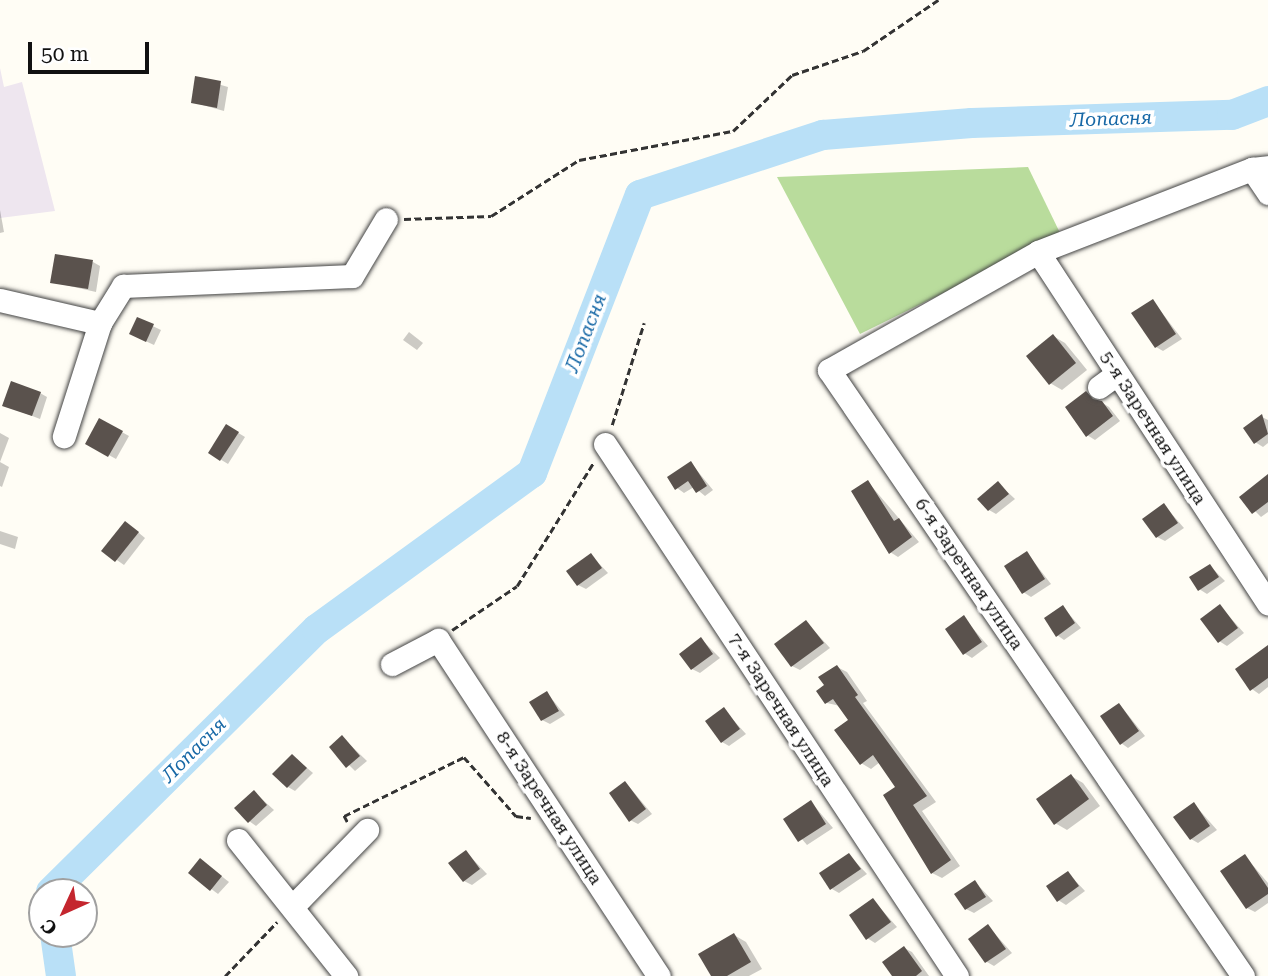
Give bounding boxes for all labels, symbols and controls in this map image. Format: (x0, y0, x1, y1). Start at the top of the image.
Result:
scale bar (32, 28, 152, 72)
text: 50 m (41, 42, 89, 66)
water label: Лопасня (1070, 106, 1152, 132)
water label: Лопасня (561, 291, 611, 375)
street label: 5-я Заречная улица (1095, 347, 1211, 509)
street label: 6-я Заречная улица (910, 494, 1028, 654)
street label: 7-я Заречная улица (723, 629, 839, 791)
water label: Лопасня (157, 713, 231, 787)
street label: 8-я Заречная улица (491, 727, 607, 889)
north arrow (28, 878, 98, 948)
text: С (36, 914, 62, 940)

